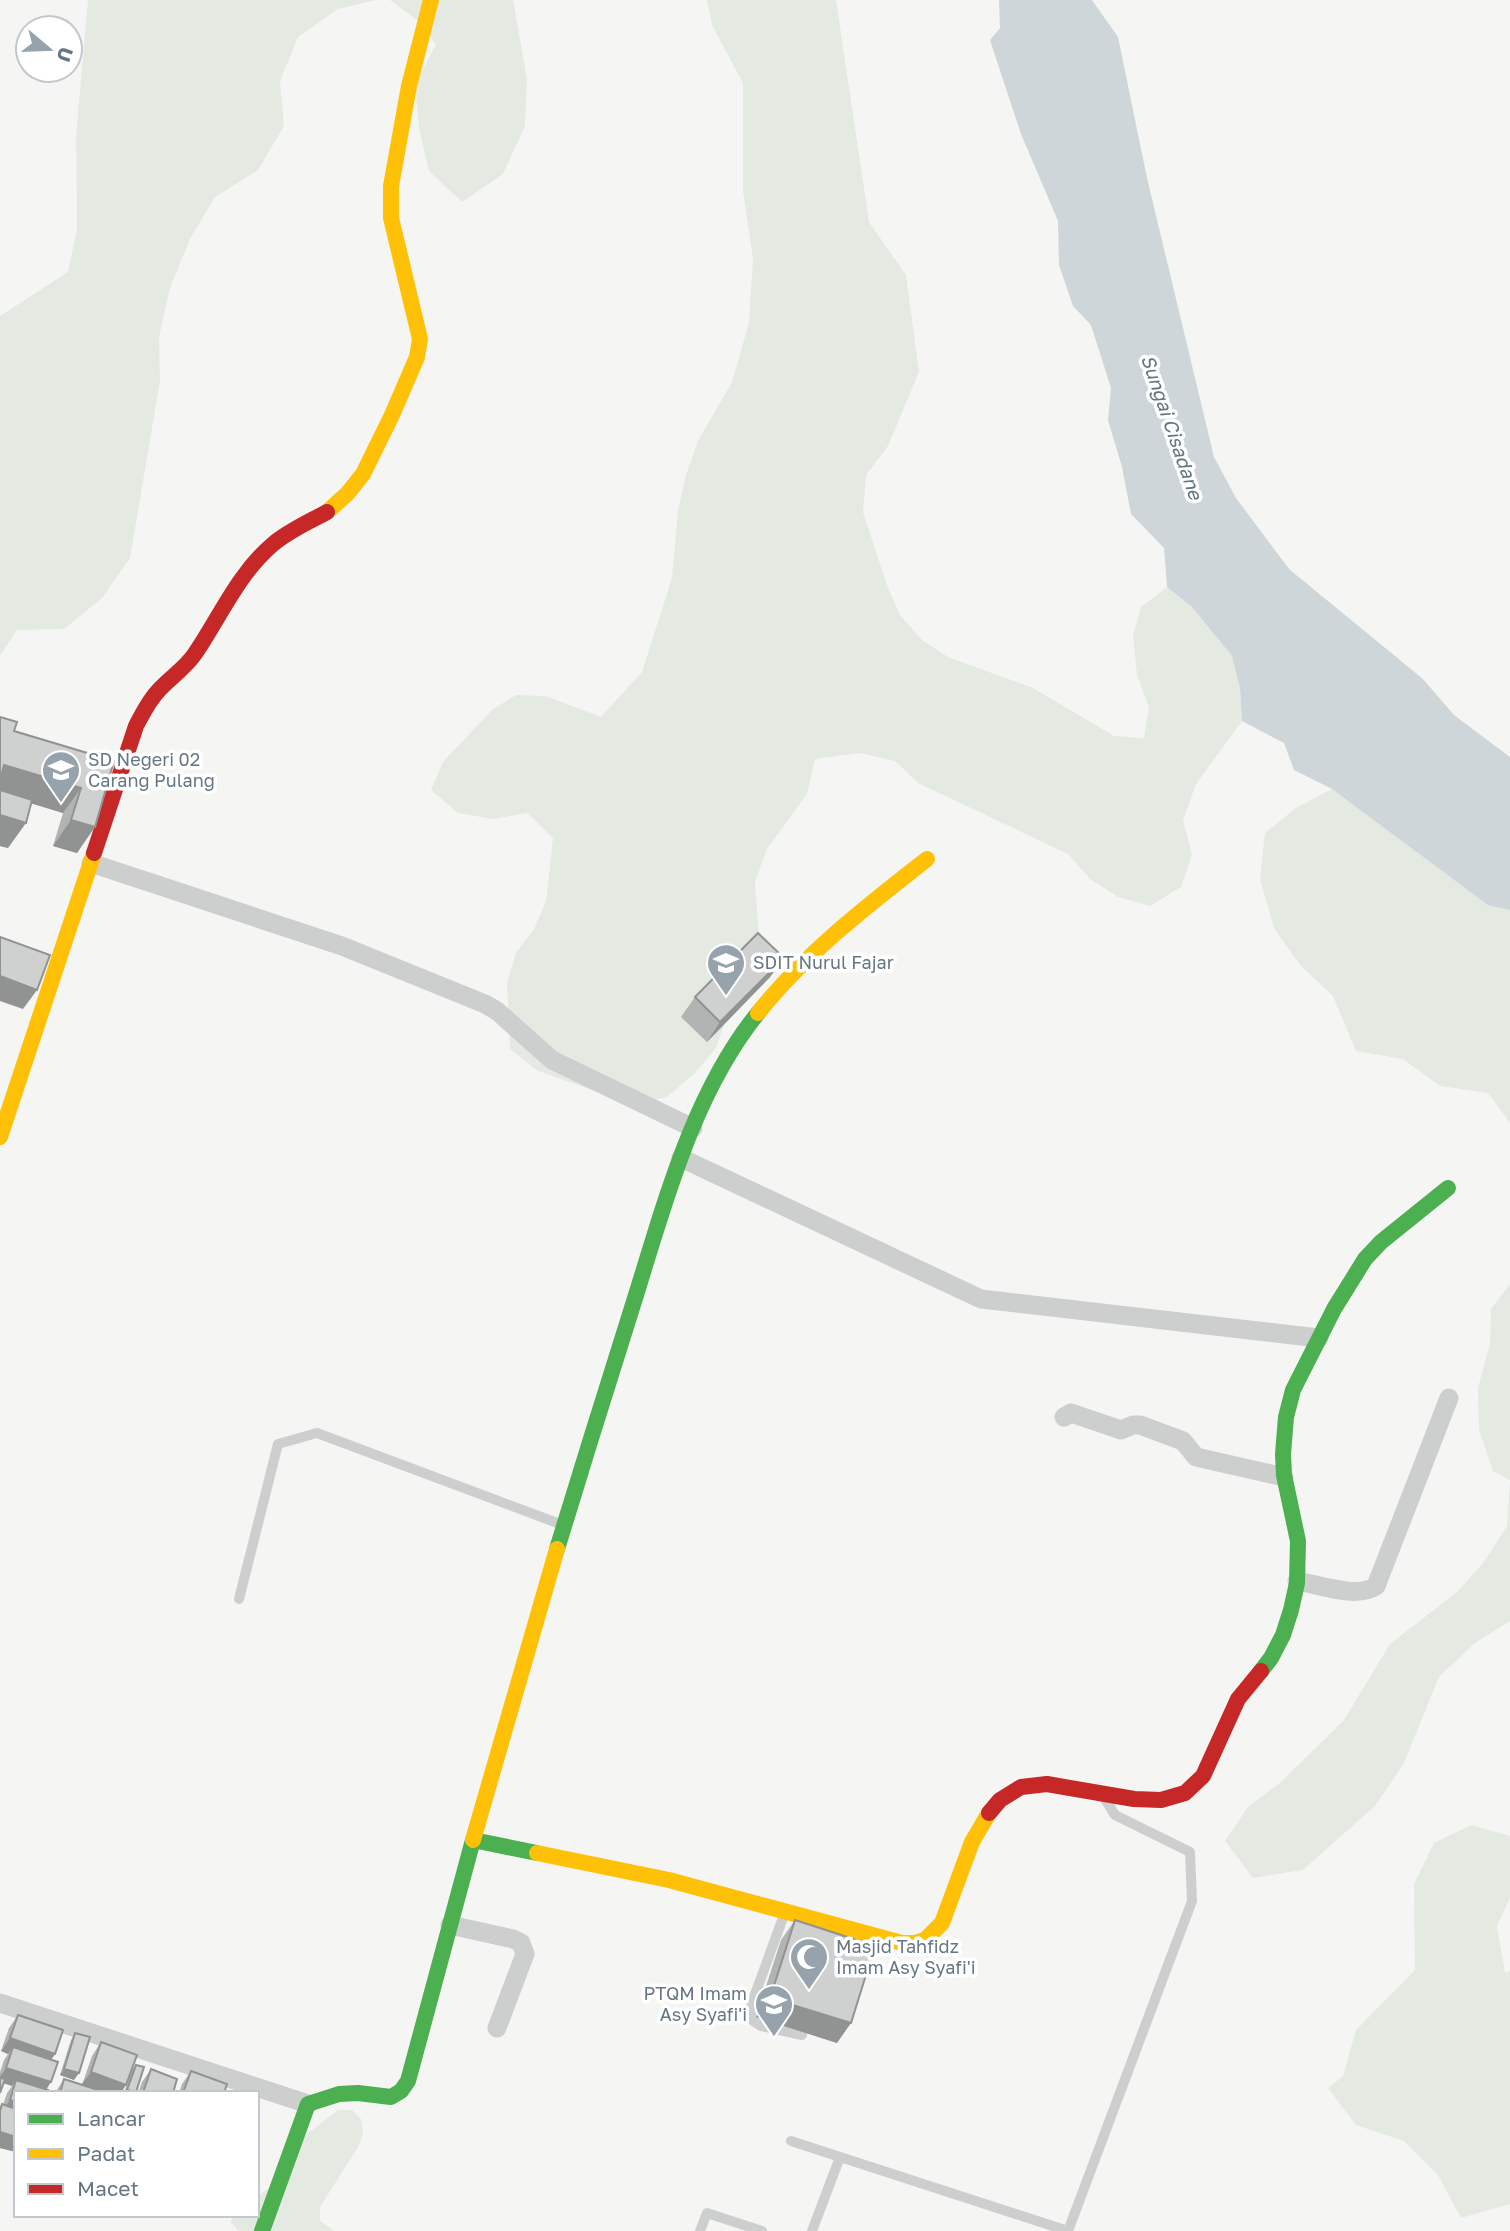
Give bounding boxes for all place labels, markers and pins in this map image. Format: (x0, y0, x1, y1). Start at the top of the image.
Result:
place label: SD Negeri 02 Carang Pulang (88, 748, 215, 791)
school or university icon: SD Negeri 02 Carang Pulang (40, 749, 82, 804)
school or university icon: SDIT Nurul Fajar (705, 942, 747, 997)
place label: SDIT Nurul Fajar (753, 951, 894, 973)
place label: Masjid Tahfidz Imam Asy Syafi'i (836, 1935, 976, 1978)
mosque icon: Masjid Tahfidz Imam Asy Syafi'i (788, 1936, 830, 1991)
place label: PTQM Imam Asy Syafi'i (644, 1982, 747, 2025)
school or university icon: PTQM Imam Asy Syafi'i (753, 1983, 795, 2038)

